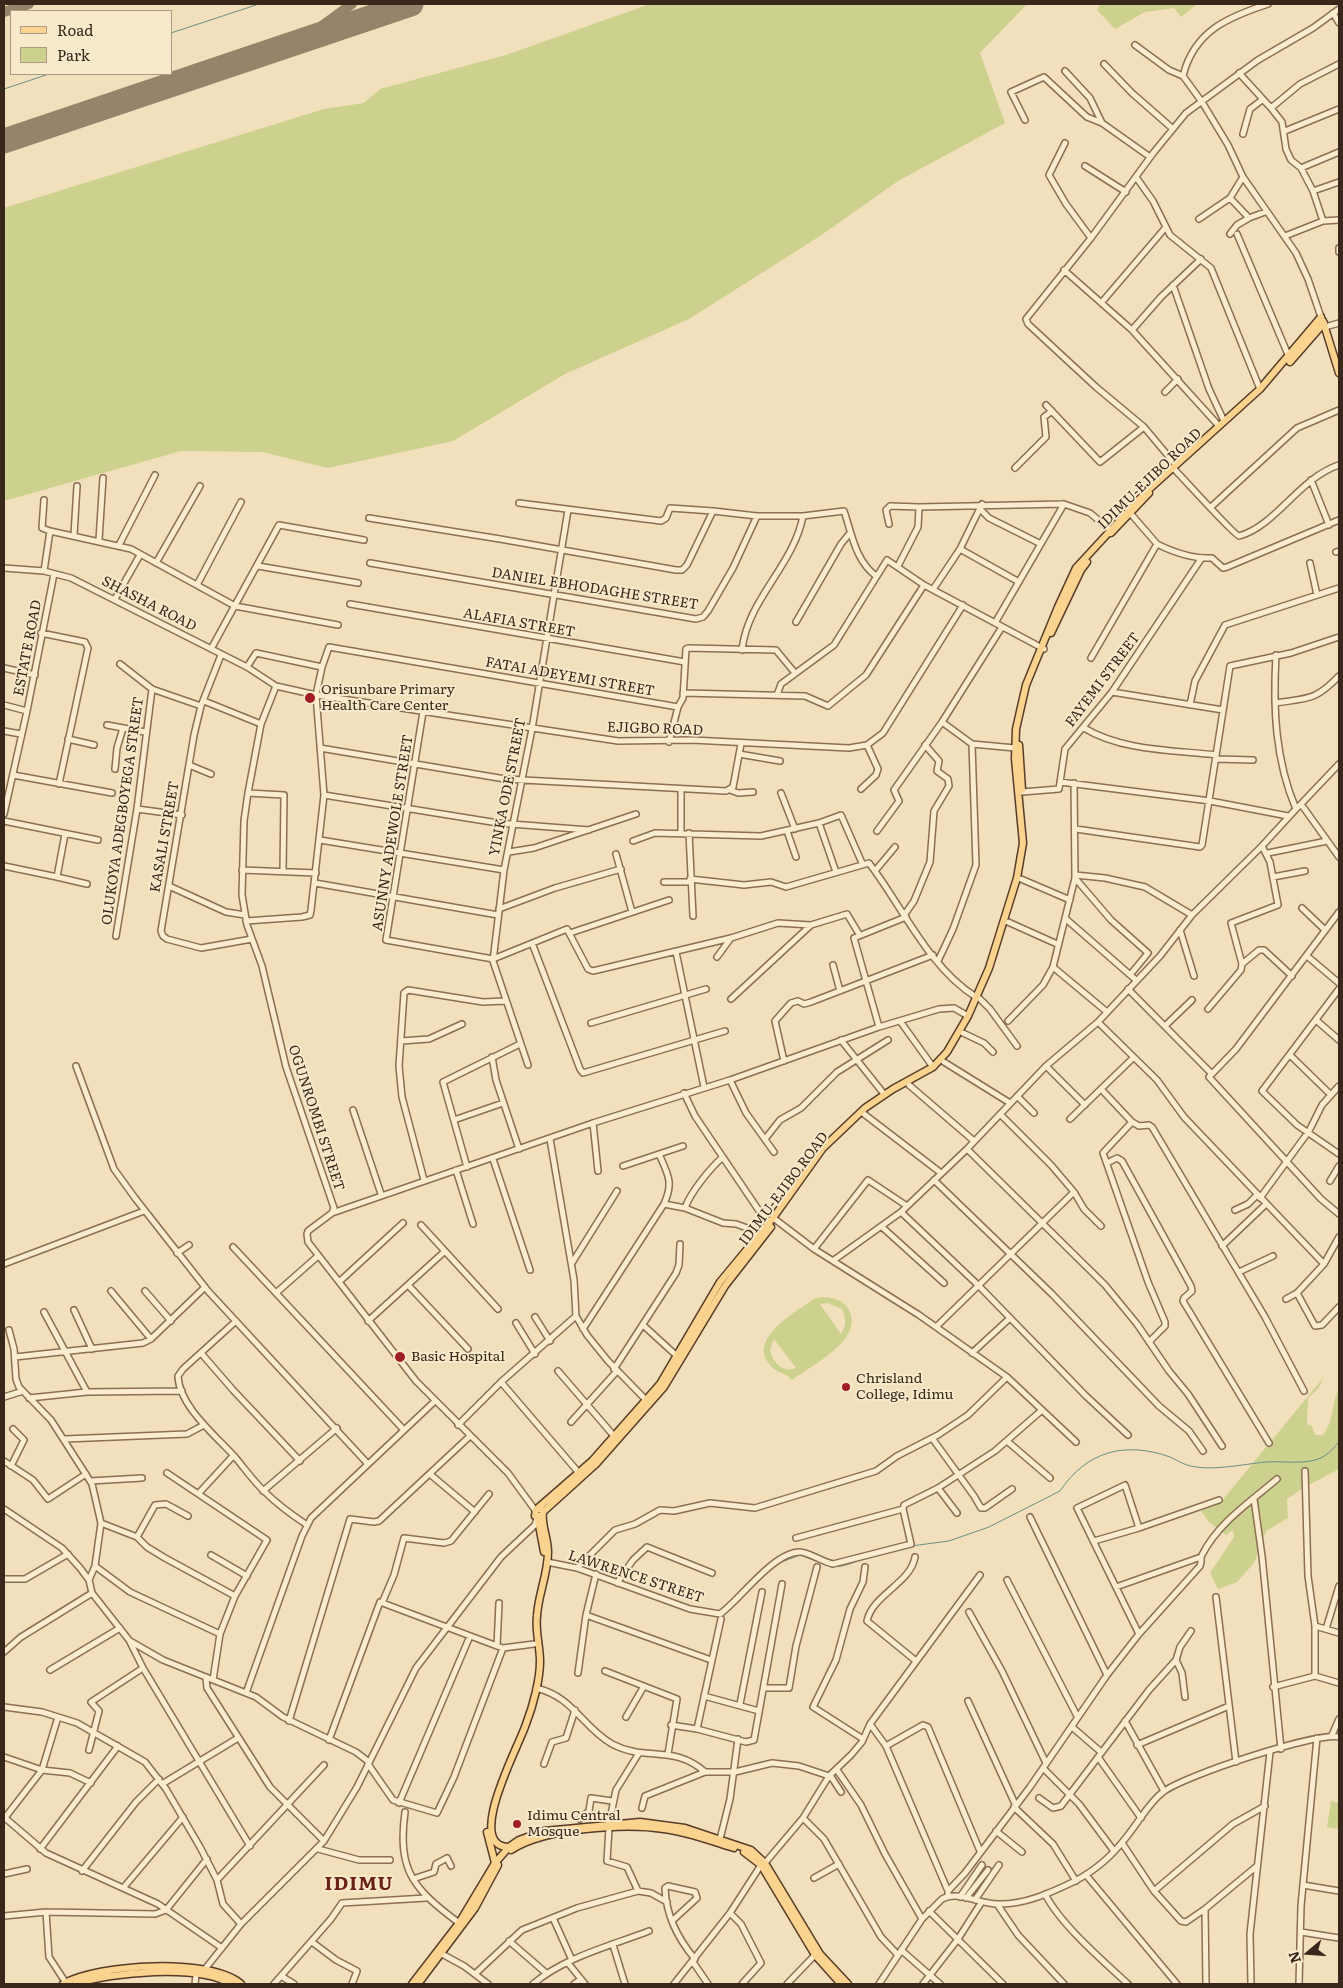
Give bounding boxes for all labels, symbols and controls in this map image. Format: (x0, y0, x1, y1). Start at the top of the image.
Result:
legend (10, 10, 172, 75)
text: Road (57, 18, 93, 41)
text: Park (57, 43, 90, 66)
street label: IDIMU-EJIBO ROAD (1095, 425, 1205, 533)
street label: DANIEL EBHODAGHE STREET (490, 564, 700, 614)
street label: SHASHA ROAD (99, 573, 199, 635)
street label: ESTATE ROAD (10, 599, 46, 697)
street label: ALAFIA STREET (462, 605, 576, 641)
street label: FAYEMI STREET (1062, 629, 1144, 731)
street label: FATAI ADEYEMI STREET (484, 654, 656, 700)
place label: Orisunbare Primary Health Care Center (321, 682, 455, 714)
marker: Orisunbare Primary Health Care Center (303, 691, 317, 705)
street label: OLUKOYA ADEGBOYEGA STREET (99, 696, 147, 926)
street label: YINKA ODE STREET (486, 716, 530, 858)
street label: EJIGBO ROAD (607, 719, 703, 739)
street label: ASUNNY ADEWOLE STREET (369, 734, 417, 932)
street label: KASALI STREET (147, 780, 183, 894)
street label: OGUNROMBI STREET (284, 1043, 348, 1193)
street label: IDIMU-EJIBO ROAD (736, 1129, 832, 1249)
place label: Basic Hospital (411, 1349, 505, 1365)
marker: Basic Hospital (393, 1350, 407, 1364)
place label: Chrisland College, Idimu (856, 1371, 953, 1404)
marker: Chrisland College, Idimu (840, 1381, 852, 1393)
street label: LAWRENCE STREET (566, 1547, 706, 1607)
place label: Idimu Central Mosque (527, 1808, 621, 1840)
marker: Idimu Central Mosque (511, 1818, 523, 1830)
district label: IDIMU (324, 1873, 394, 1895)
north arrow (1283, 1928, 1333, 1978)
text: N (1282, 1949, 1305, 1966)

